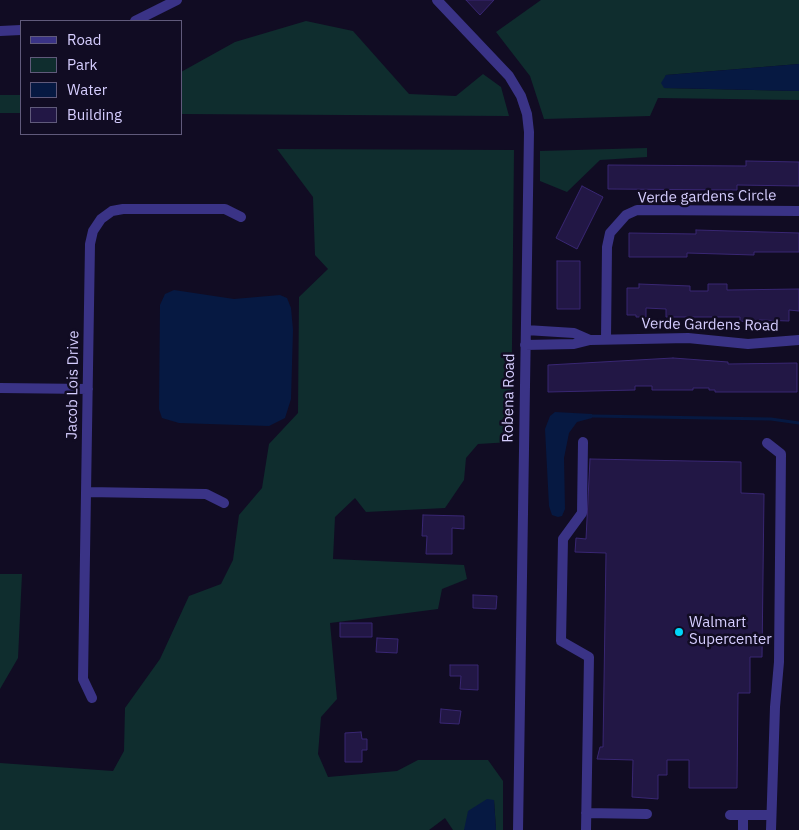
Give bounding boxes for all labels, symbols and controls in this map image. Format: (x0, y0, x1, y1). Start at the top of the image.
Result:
legend (20, 20, 182, 135)
text: Road (67, 30, 102, 49)
text: Park (67, 55, 97, 74)
text: Water (67, 80, 107, 99)
text: Building (67, 105, 122, 124)
street label: Verde gardens Circle (637, 187, 777, 207)
street label: Verde Gardens Road (641, 315, 779, 335)
street label: Jacob Lois Drive (63, 330, 83, 440)
street label: Robena Road (499, 353, 519, 443)
place label: Walmart Supercenter (689, 614, 772, 649)
marker: Walmart Supercenter (673, 626, 685, 638)

